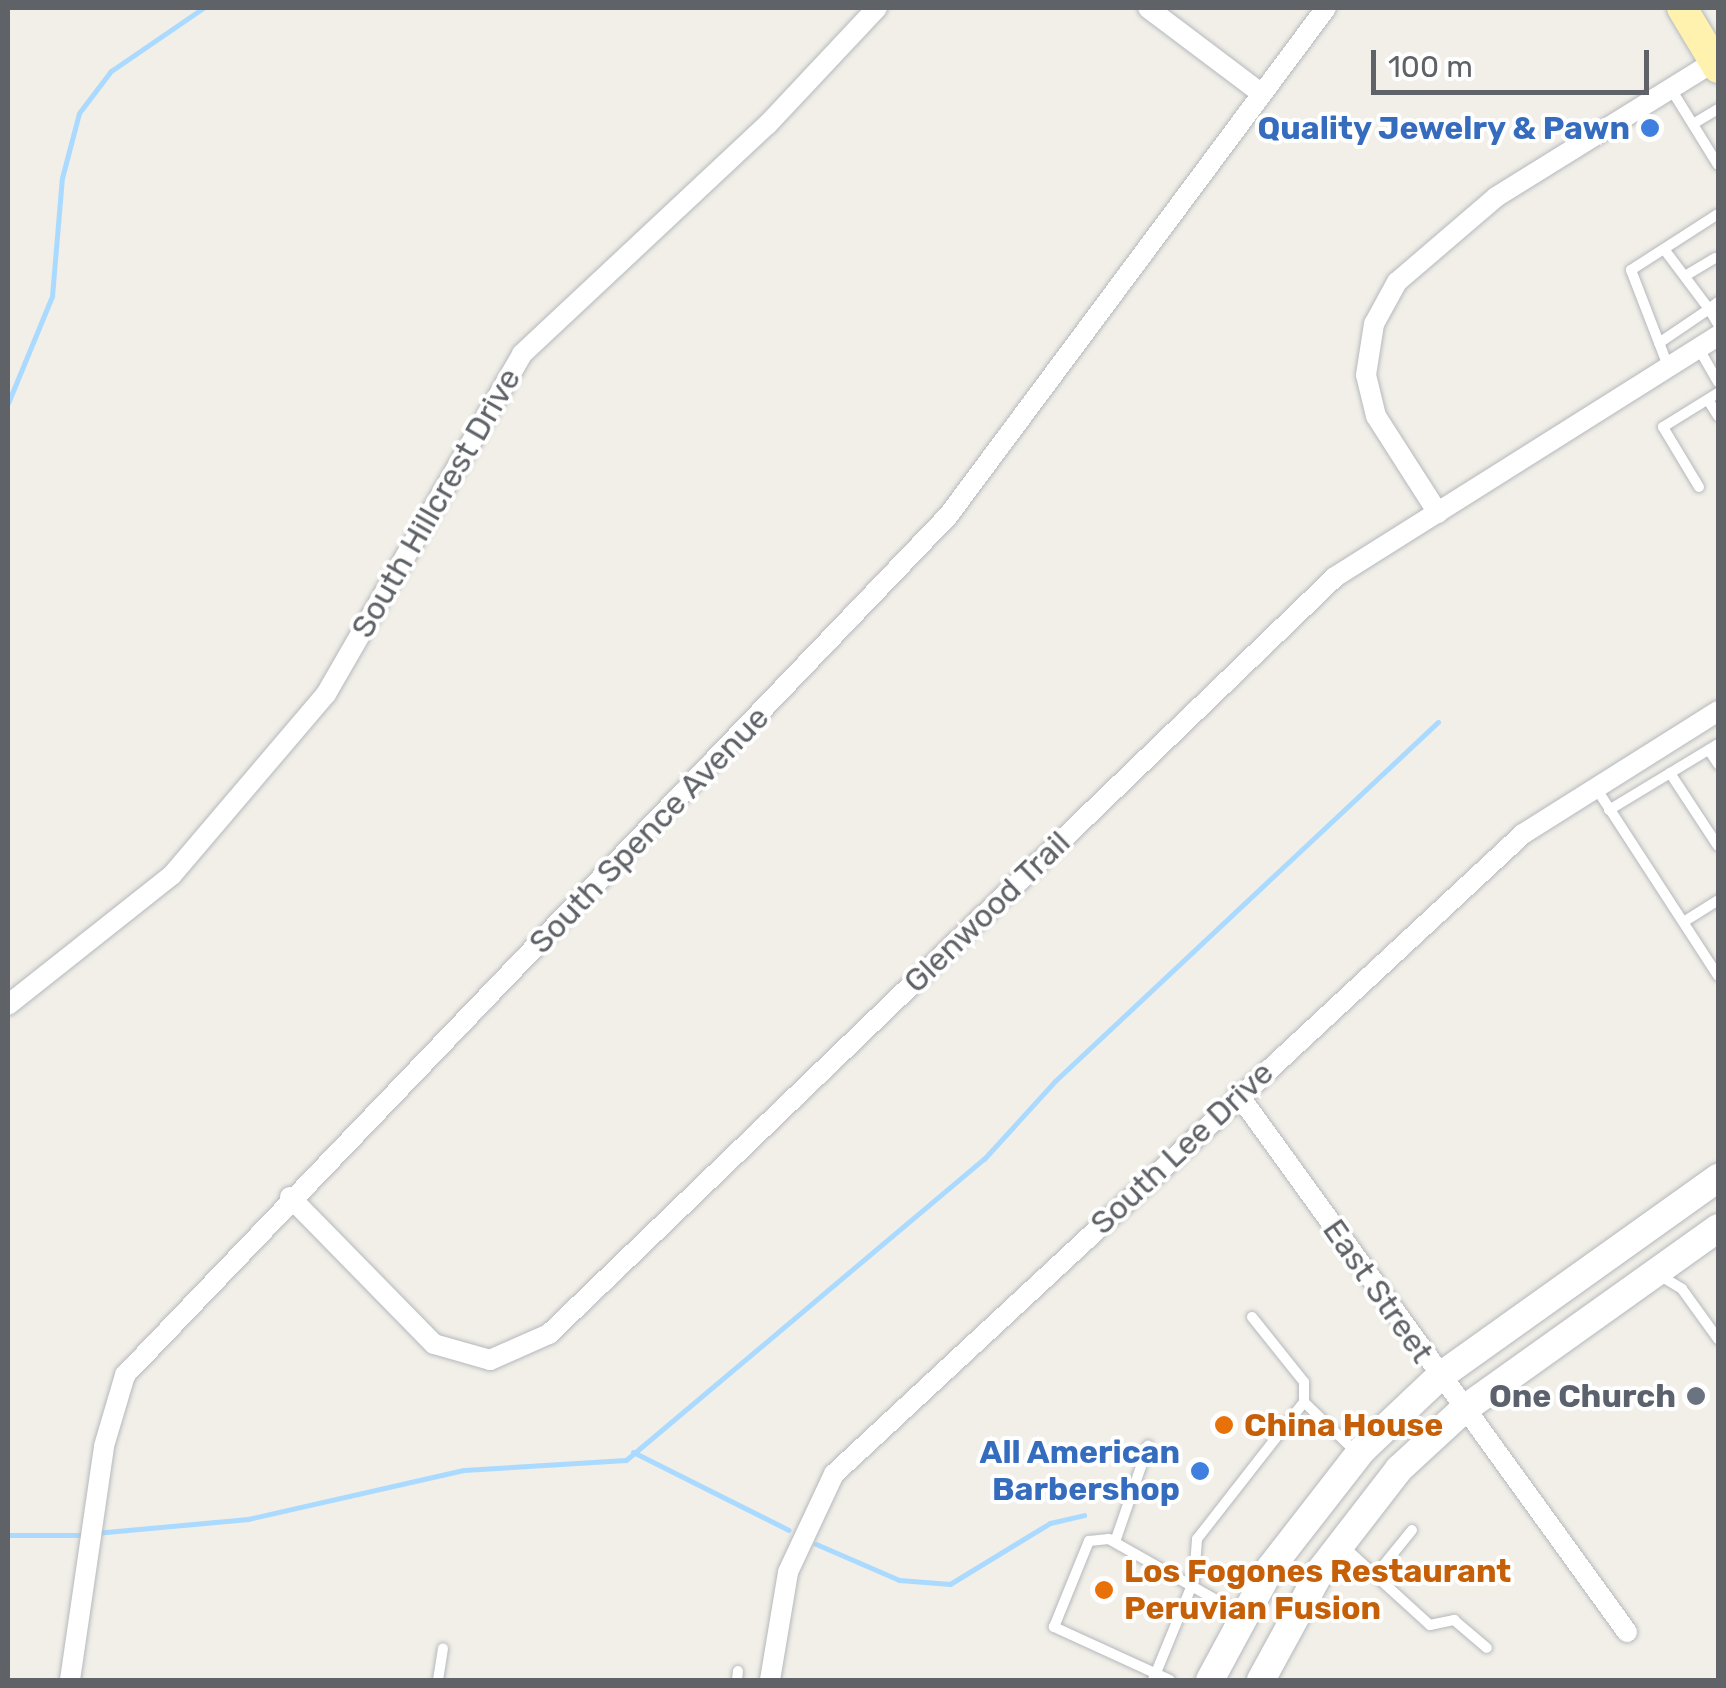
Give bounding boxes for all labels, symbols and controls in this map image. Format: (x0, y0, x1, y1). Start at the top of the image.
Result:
scale bar (1376, 30, 1654, 92)
text: 100 m (1388, 49, 1473, 85)
place label: Quality Jewelry & Pawn (1256, 109, 1630, 147)
marker: Quality Jewelry & Pawn (1639, 117, 1661, 139)
street label: South Hillcrest Drive (343, 362, 529, 644)
street label: South Spence Avenue (521, 698, 777, 962)
street label: Glenwood Trail (896, 823, 1078, 1001)
street label: South Lee Drive (1083, 1054, 1281, 1242)
street label: East Street (1315, 1212, 1441, 1370)
place label: One Church (1489, 1377, 1676, 1415)
marker: One Church (1685, 1385, 1707, 1407)
place label: China House (1244, 1406, 1443, 1444)
marker: China House (1213, 1414, 1235, 1436)
place label: All American Barbershop (979, 1434, 1180, 1509)
marker: All American Barbershop (1189, 1460, 1211, 1482)
place label: Los Fogones Restaurant Peruvian Fusion (1124, 1553, 1511, 1628)
marker: Los Fogones Restaurant Peruvian Fusion (1093, 1579, 1115, 1601)

